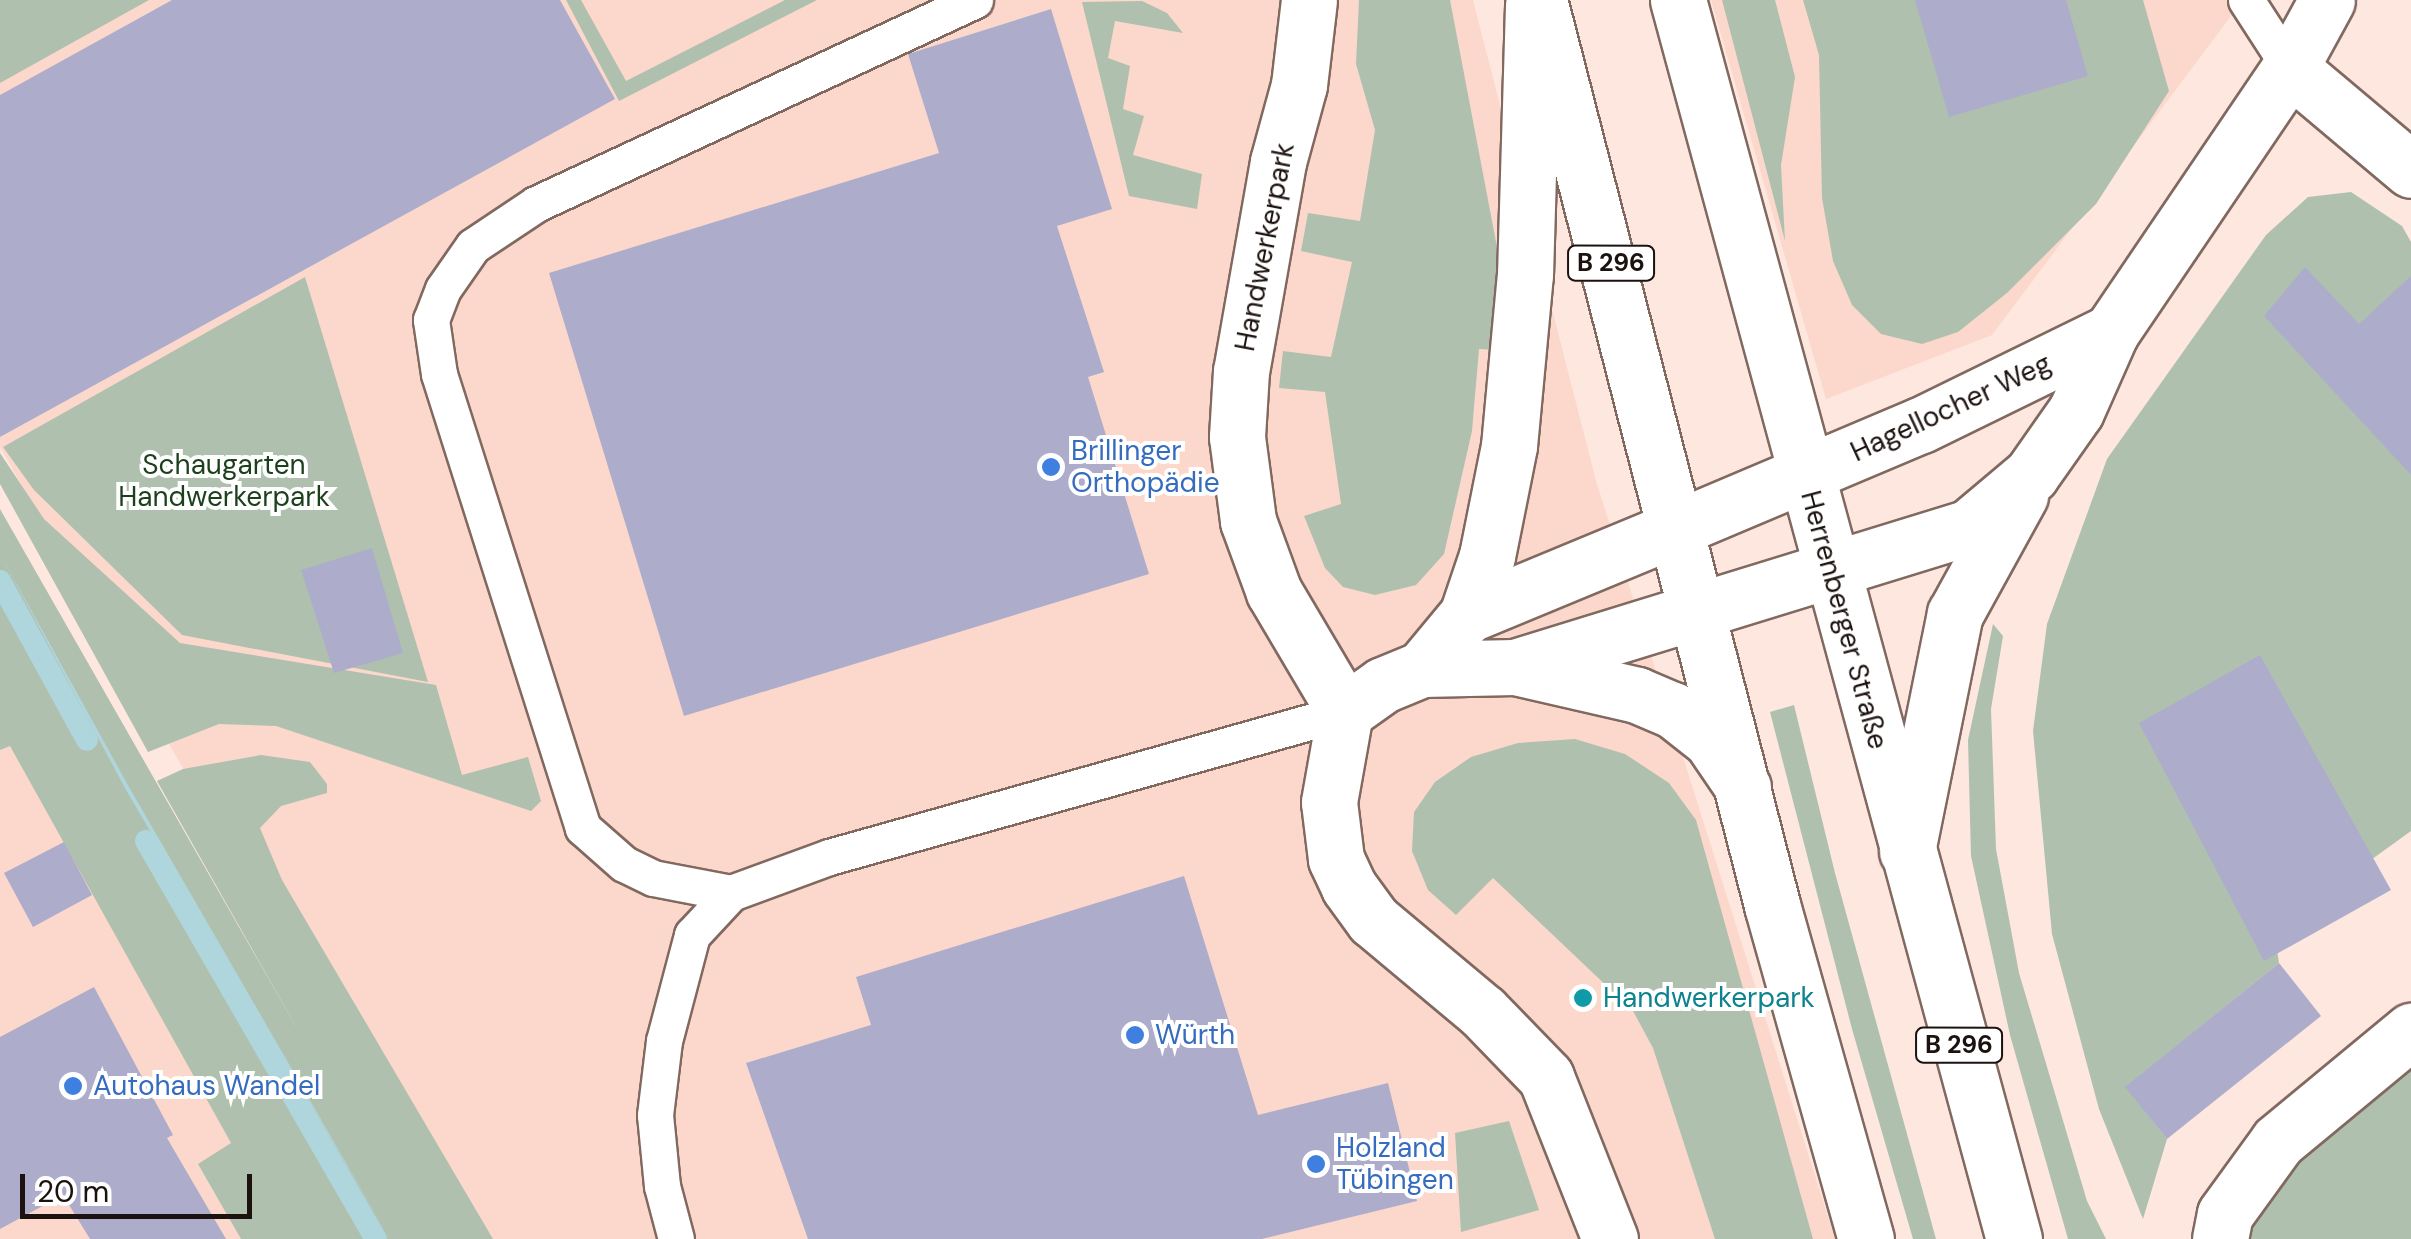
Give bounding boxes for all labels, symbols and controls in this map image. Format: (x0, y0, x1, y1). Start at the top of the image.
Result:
street label: Handwerkerpark (1228, 140, 1302, 354)
road number: B 296 (1566, 243, 1656, 283)
street label: Hagellocher Weg (1845, 347, 2057, 469)
place label: Brillinger Orthopädie (1071, 434, 1220, 500)
park label: Schaugarten Handwerkerpark (118, 448, 330, 514)
marker: Brillinger Orthopädie (1040, 456, 1062, 478)
street label: Herrenberger Straße (1793, 487, 1895, 753)
place label: Handwerkerpark (1603, 981, 1815, 1015)
marker: Handwerkerpark (1572, 987, 1594, 1009)
place label: Würth (1155, 1018, 1235, 1052)
marker: Würth (1124, 1024, 1146, 1046)
road number: B 296 (1914, 1025, 2004, 1065)
place label: Autohaus Wandel (93, 1069, 320, 1103)
marker: Autohaus Wandel (62, 1075, 84, 1097)
place label: Holzland Tübingen (1336, 1131, 1454, 1197)
marker: Holzland Tübingen (1305, 1153, 1327, 1175)
scale bar (25, 1154, 258, 1216)
text: 20 m (37, 1172, 109, 1211)

